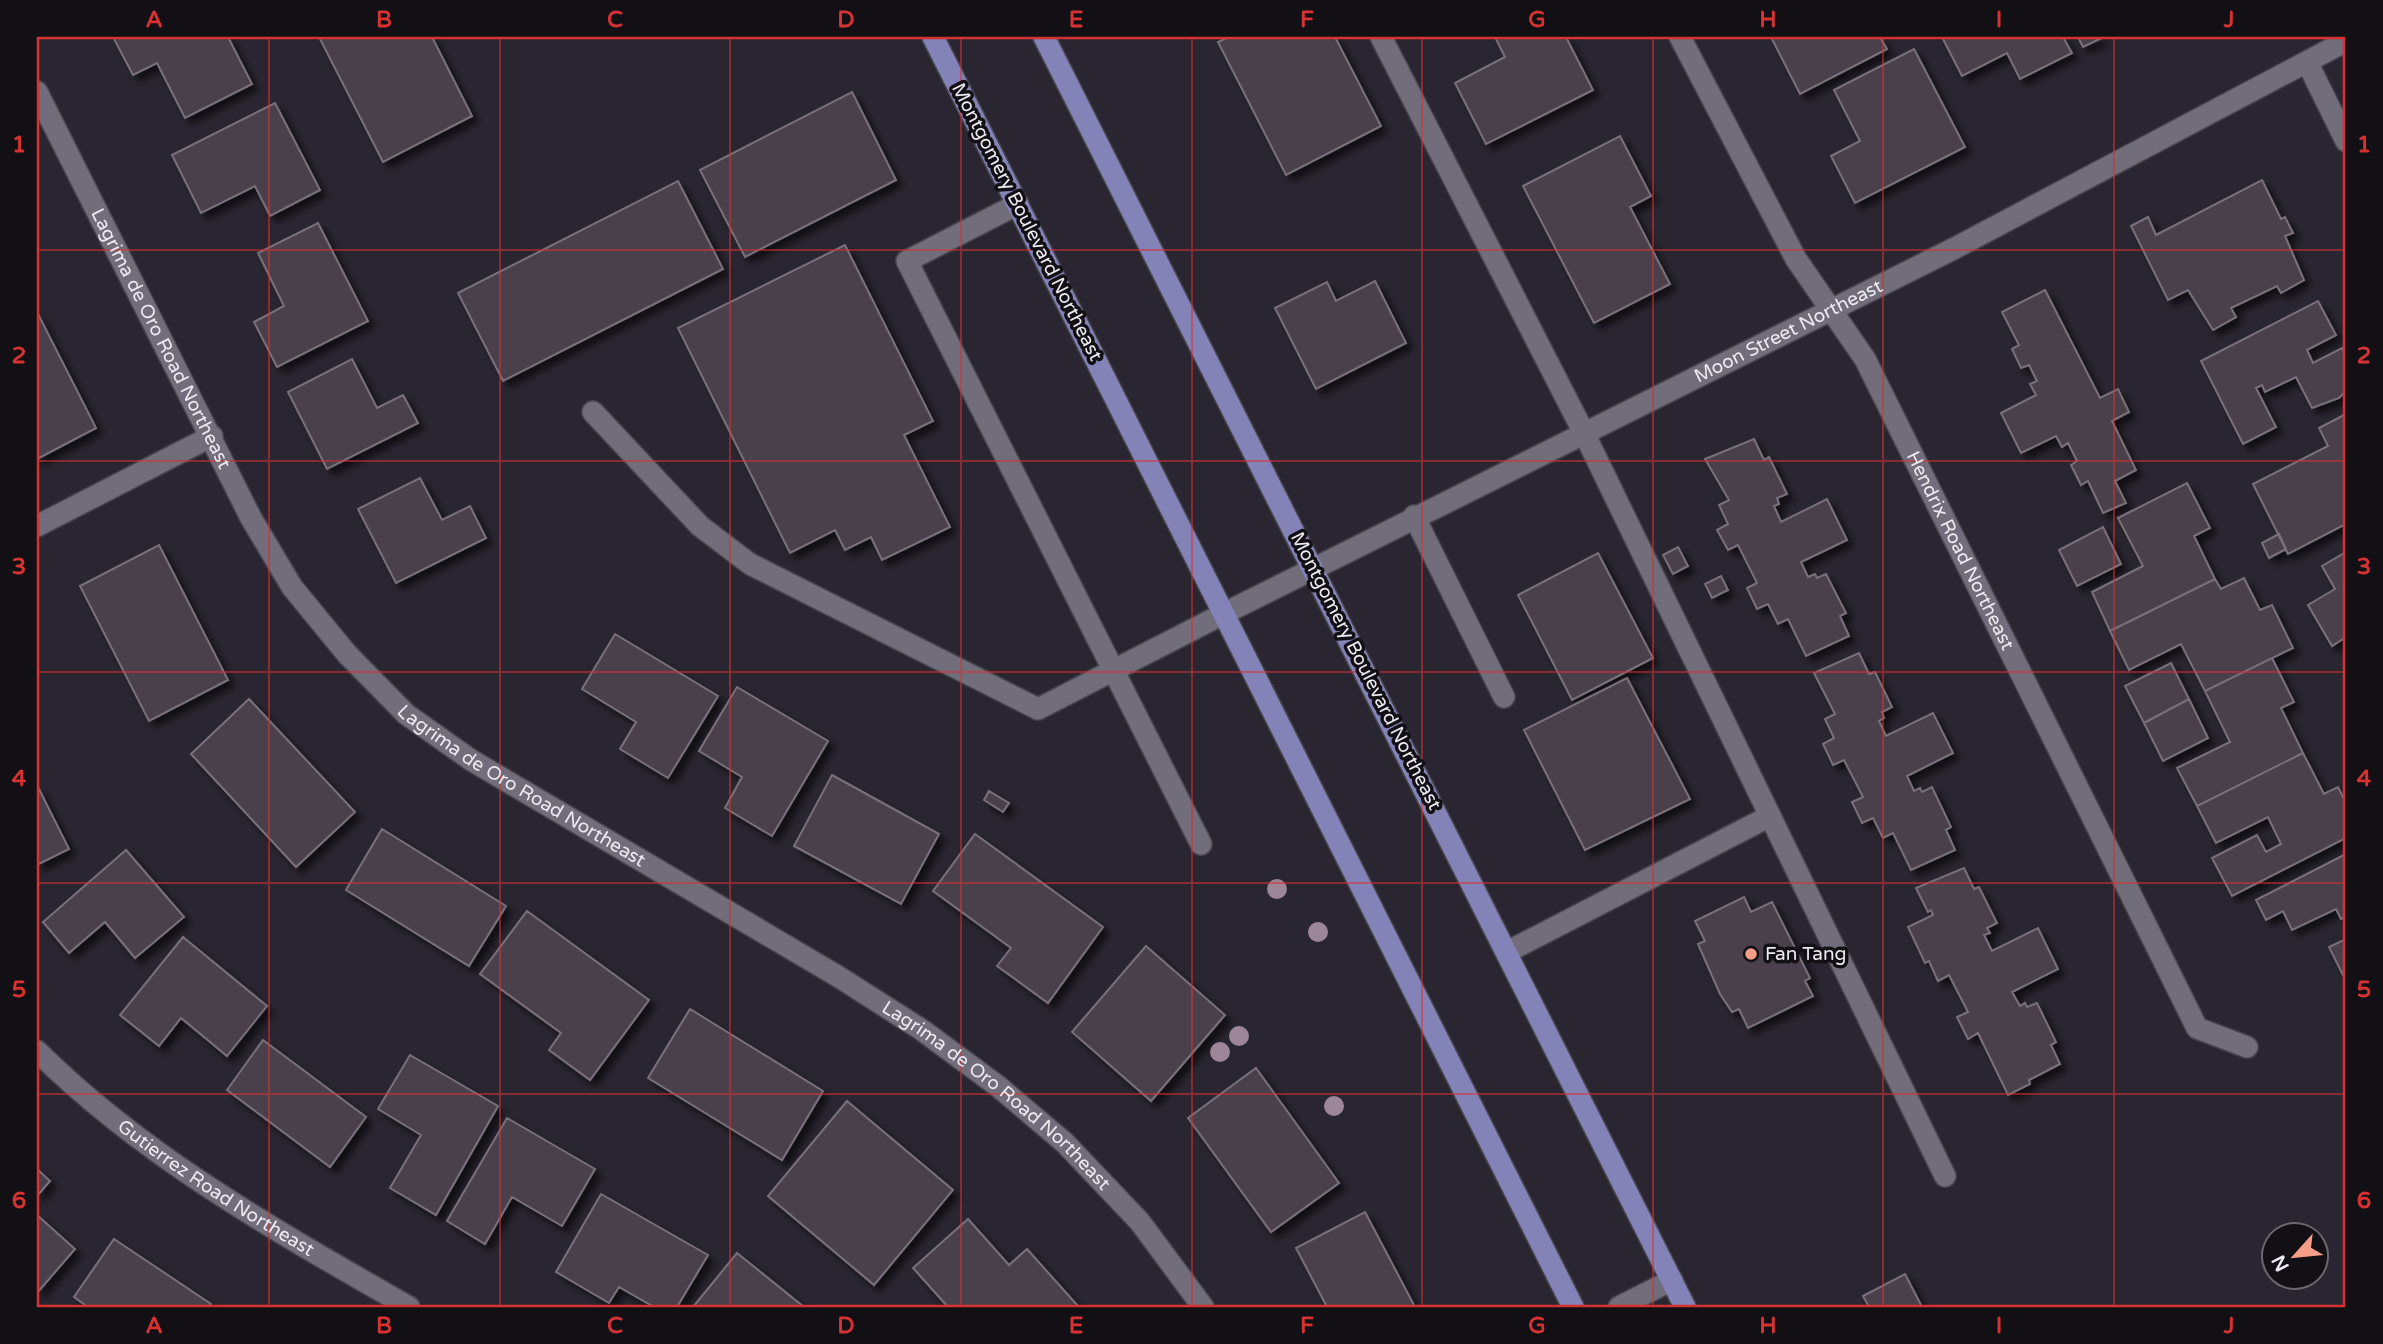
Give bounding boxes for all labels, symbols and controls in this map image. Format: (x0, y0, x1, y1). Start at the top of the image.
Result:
text: A (145, 6, 163, 34)
text: B (376, 6, 392, 34)
text: C (607, 6, 623, 34)
text: D (837, 6, 855, 34)
text: E (1069, 6, 1083, 34)
text: F (1300, 6, 1314, 34)
text: G (1528, 6, 1546, 34)
text: H (1759, 6, 1777, 34)
text: I (1996, 6, 2002, 34)
text: J (2223, 6, 2234, 34)
street label: Montgomery Boulevard Northeast (947, 79, 1107, 365)
text: 1 (12, 131, 26, 159)
text: 1 (2357, 131, 2371, 159)
street label: Lagrima de Oro Road Northeast (86, 205, 235, 472)
street label: Moon Street Northeast (1691, 275, 1886, 387)
text: 2 (12, 342, 26, 370)
text: 2 (2357, 342, 2371, 370)
street label: Hendrix Road Northeast (1902, 448, 2019, 654)
street label: Montgomery Boulevard Northeast (1286, 528, 1446, 814)
text: 3 (12, 553, 26, 581)
text: 3 (2357, 553, 2371, 581)
street label: Lagrima de Oro Road Northeast (393, 701, 650, 871)
text: 4 (12, 765, 27, 793)
text: 4 (2357, 765, 2372, 793)
place label: Fan Tang (1765, 943, 1847, 965)
marker: Fan Tang (1743, 946, 1759, 962)
text: 5 (12, 976, 26, 1004)
text: 5 (2357, 976, 2371, 1004)
street label: Lagrima de Oro Road Northeast (878, 996, 1115, 1195)
street label: Gutierrez Road Northeast (113, 1115, 318, 1261)
text: 6 (12, 1187, 26, 1215)
text: 6 (2357, 1187, 2371, 1215)
north arrow (2260, 1222, 2330, 1292)
text: N (2267, 1251, 2294, 1275)
text: A (145, 1312, 163, 1340)
text: B (376, 1312, 392, 1340)
text: C (607, 1312, 623, 1340)
text: D (837, 1312, 855, 1340)
text: E (1069, 1312, 1083, 1340)
text: F (1300, 1312, 1314, 1340)
text: G (1528, 1312, 1546, 1340)
text: H (1759, 1312, 1777, 1340)
text: I (1996, 1312, 2002, 1340)
text: J (2223, 1312, 2234, 1340)

